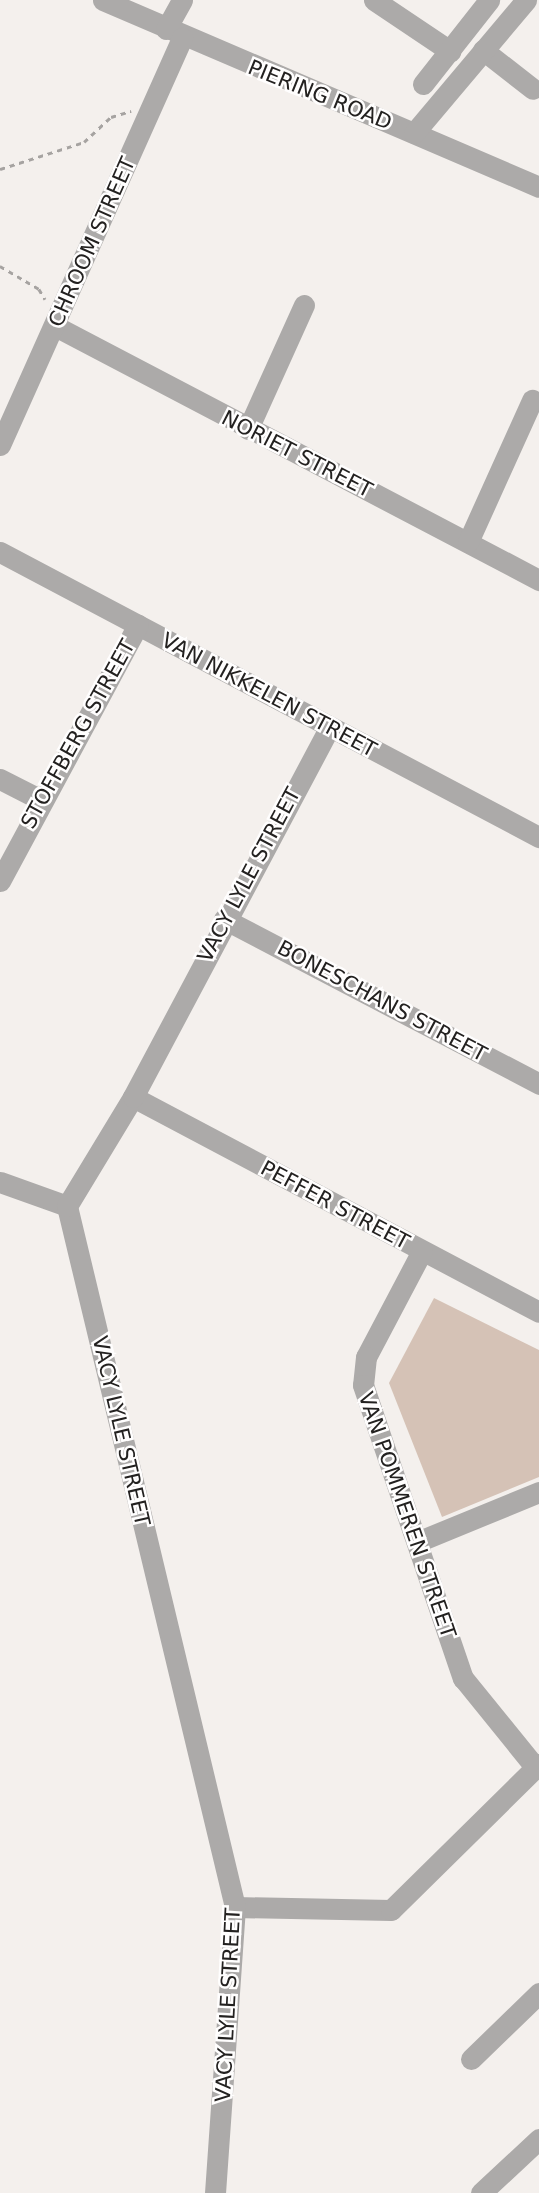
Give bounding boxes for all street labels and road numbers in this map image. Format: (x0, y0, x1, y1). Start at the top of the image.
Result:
street label: PIERING ROAD (244, 55, 396, 135)
street label: CHROOM STREET (43, 153, 141, 331)
street label: NORIET STREET (217, 405, 377, 503)
street label: VAN NIKKELEN STREET (157, 628, 381, 762)
street label: STOFFBERG STREET (16, 635, 140, 833)
street label: VACY LYLE STREET (192, 783, 306, 967)
street label: BONESCHANS STREET (273, 935, 491, 1067)
street label: PEFFER STREET (256, 1155, 414, 1255)
street label: VACY LYLE STREET (87, 1333, 155, 1529)
street label: VAN POMMEREN STREET (353, 1389, 461, 1641)
street label: VACY LYLE STREET (210, 1907, 246, 2103)

